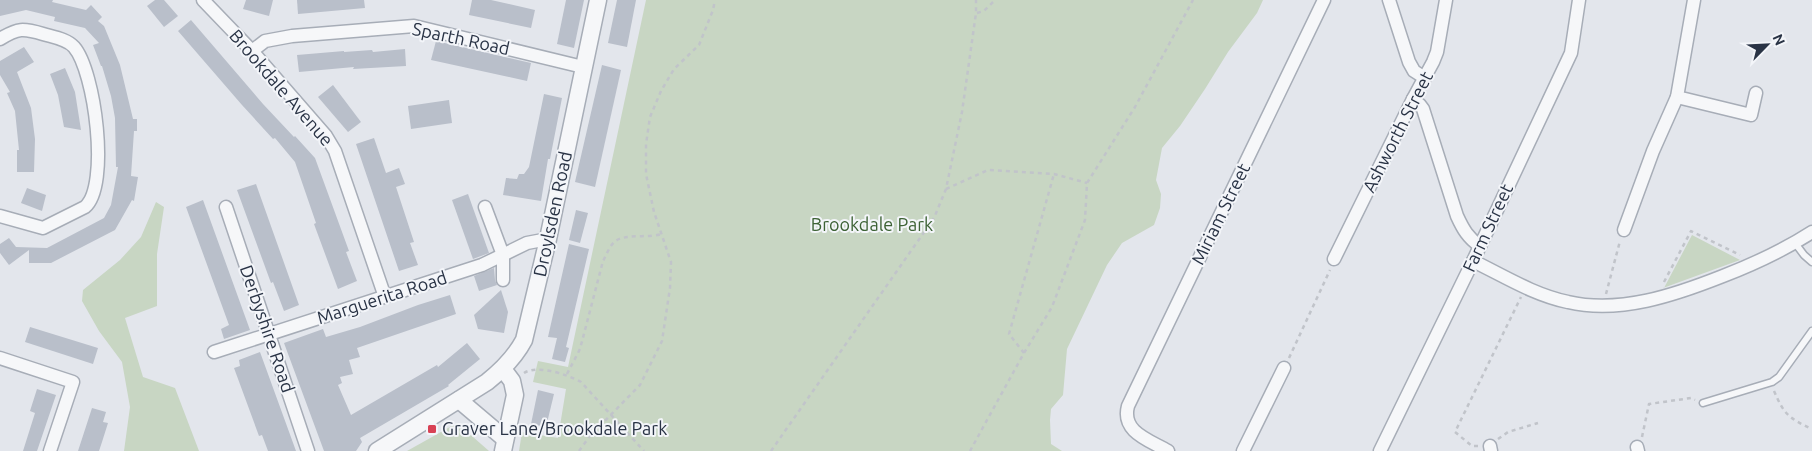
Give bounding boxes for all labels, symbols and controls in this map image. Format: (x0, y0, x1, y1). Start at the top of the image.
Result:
street label: Sparth Road (411, 18, 512, 58)
north arrow (1742, 20, 1792, 70)
street label: Brookdale Avenue (226, 25, 338, 149)
text: N (1769, 32, 1788, 48)
street label: Ashworth Street (1358, 68, 1436, 195)
street label: Droylsden Road (529, 149, 575, 278)
street label: Miriam Street (1187, 160, 1253, 268)
street label: Farm Street (1458, 180, 1516, 275)
park label: Brookdale Park (811, 214, 933, 234)
street label: Derbyshire Road (237, 262, 299, 395)
street label: Marguerita Road (314, 267, 449, 327)
place label: Graver Lane/Brookdale Park (442, 418, 667, 438)
marker: Graver Lane/Brookdale Park (426, 423, 438, 435)

